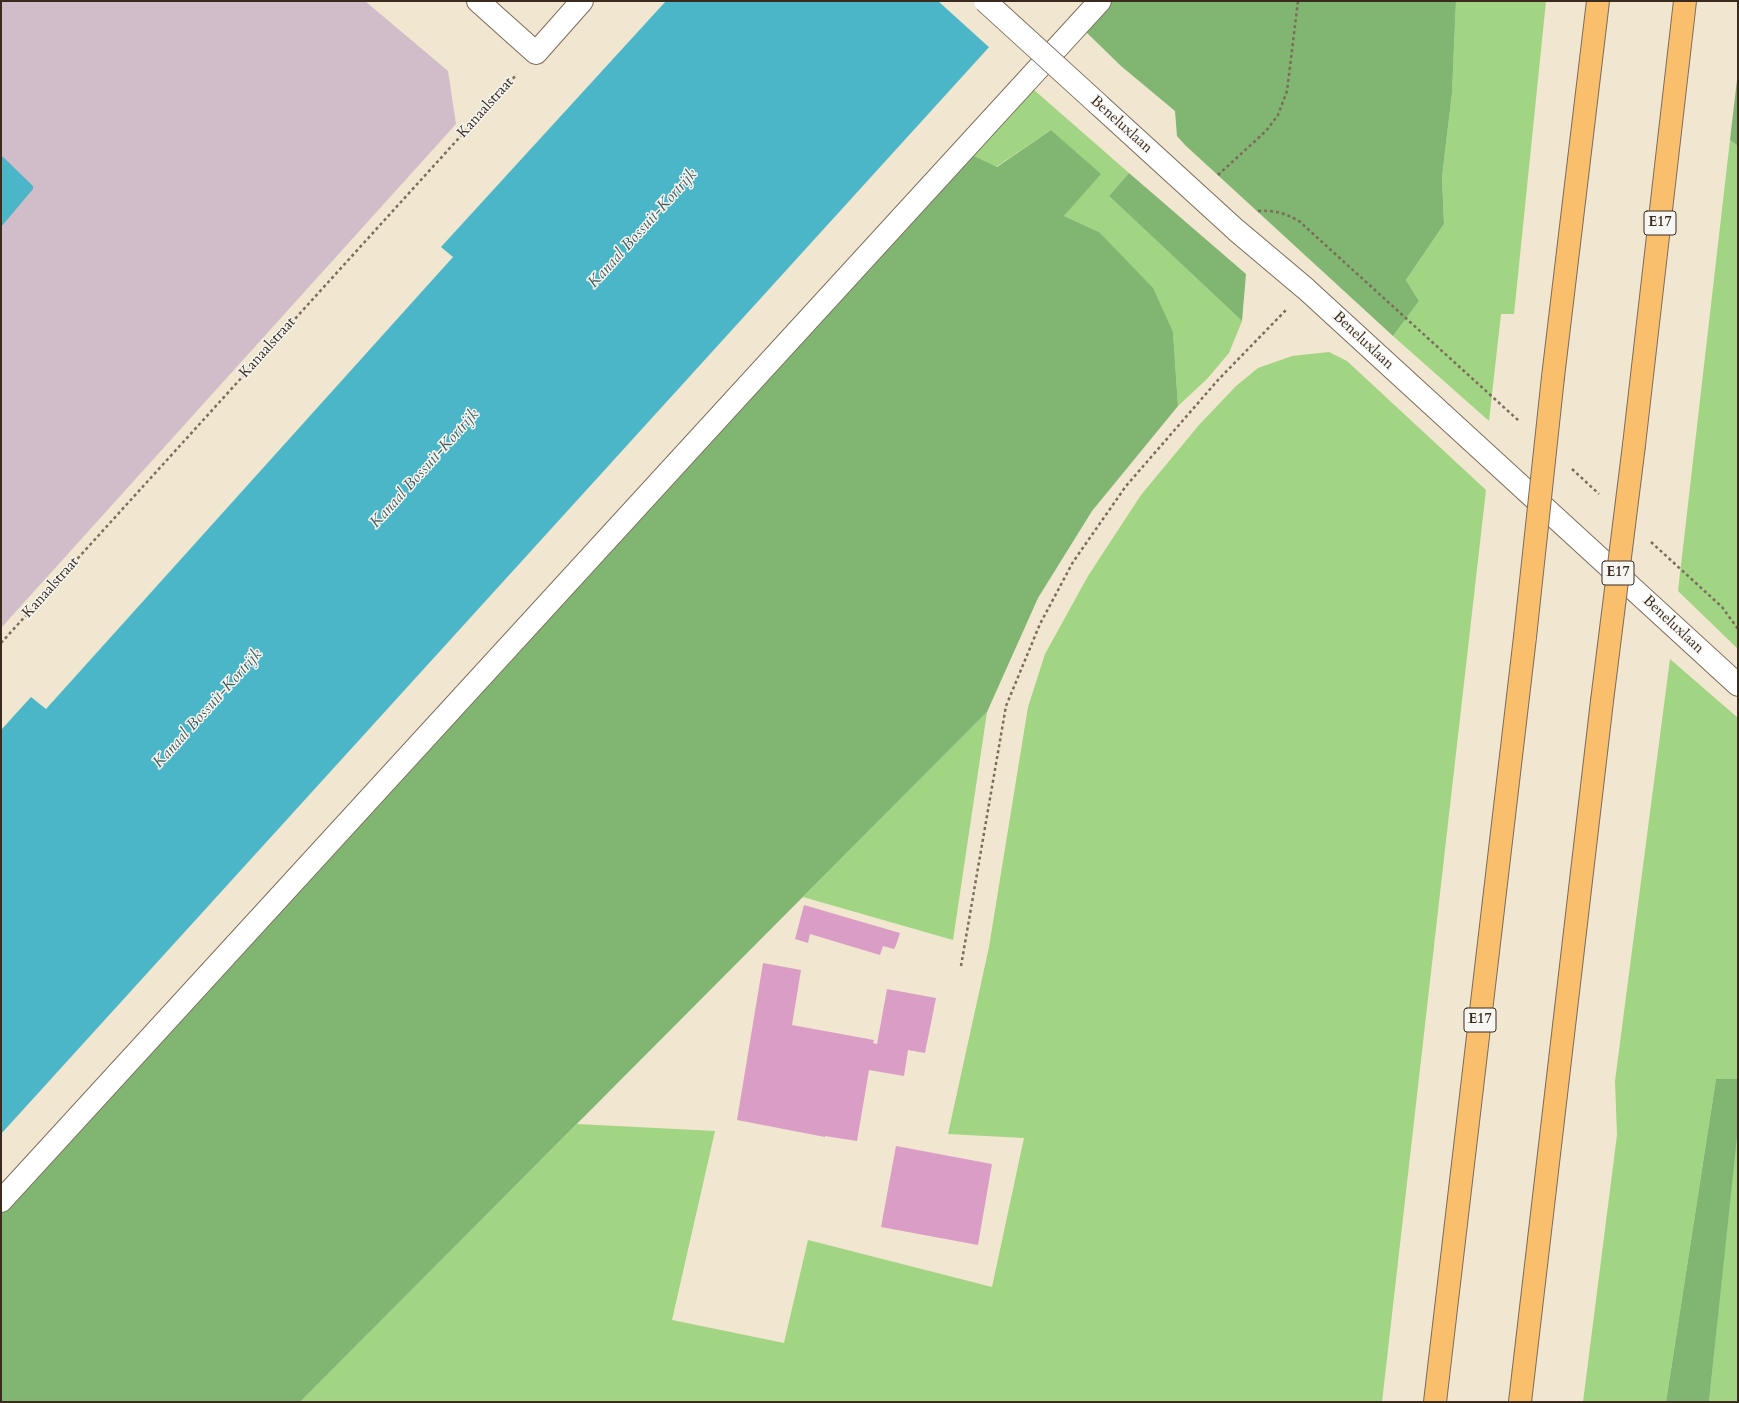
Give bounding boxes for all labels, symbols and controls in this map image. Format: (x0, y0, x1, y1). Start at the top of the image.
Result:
street label: Kanaalstraat (454, 74, 518, 142)
street label: Beneluxlaan (1086, 93, 1156, 157)
water label: Kanaal Bossuit-Kortrijk (584, 165, 702, 293)
road number: E17 (1644, 211, 1676, 235)
street label: Beneluxlaan (1329, 308, 1397, 374)
street label: Kanaalstraat (236, 314, 300, 382)
water label: Kanaal Bossuit-Kortrijk (366, 405, 484, 533)
street label: Kanaalstraat (19, 554, 83, 622)
road number: E17 (1602, 561, 1634, 585)
street label: Beneluxlaan (1639, 592, 1707, 658)
water label: Kanaal Bossuit-Kortrijk (149, 645, 267, 773)
road number: E17 (1464, 1008, 1496, 1032)

